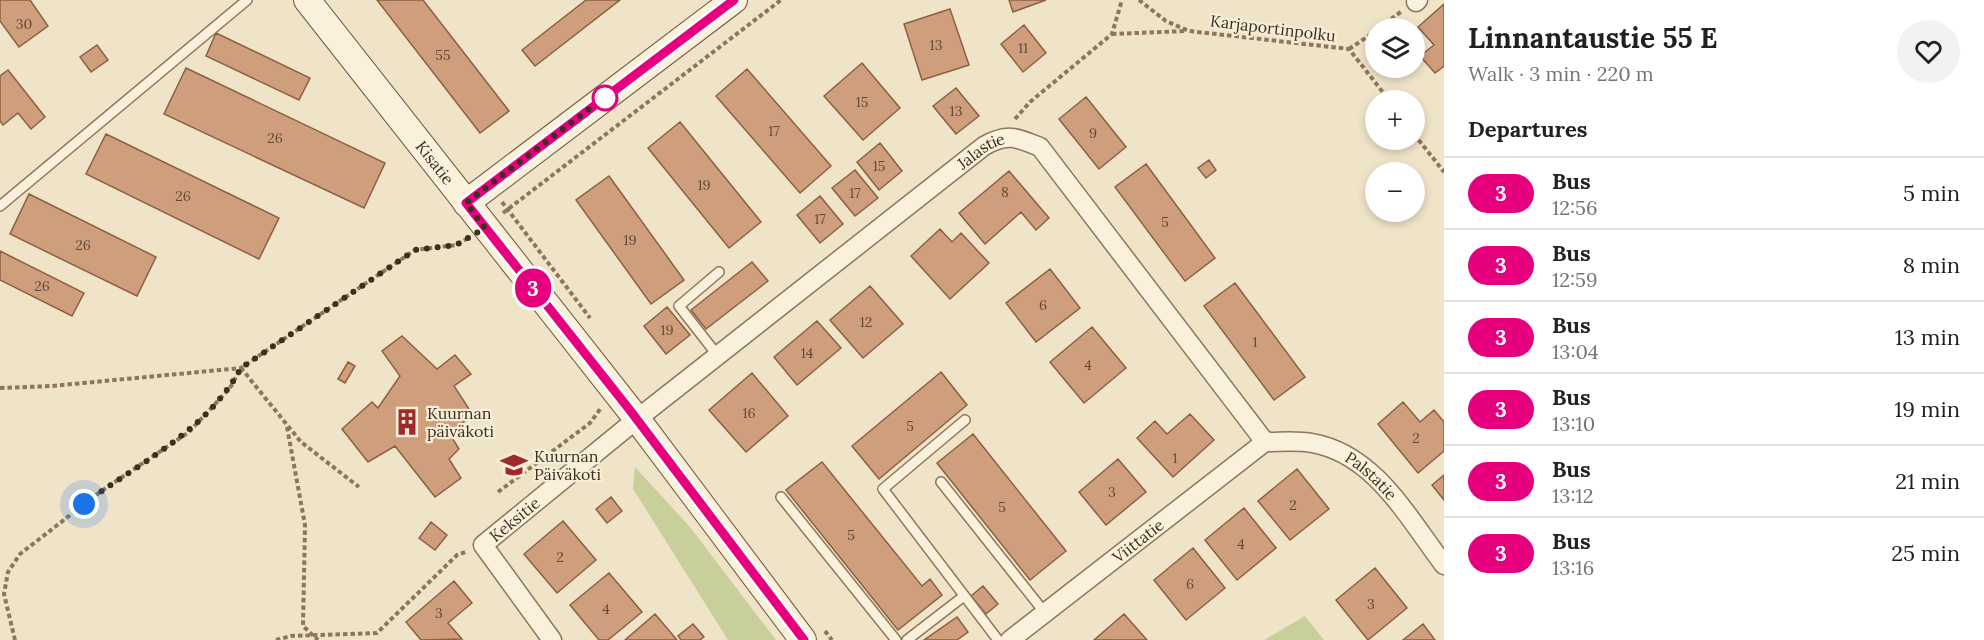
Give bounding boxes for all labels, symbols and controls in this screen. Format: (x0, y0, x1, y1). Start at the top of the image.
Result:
street label: Karjaportinpolku (1209, 10, 1337, 46)
house number: 30 (16, 15, 32, 33)
map controls (1365, 18, 1425, 222)
button: layers (1365, 18, 1425, 78)
text: Linnantaustie 55 E (1468, 20, 1718, 56)
button: heart (1897, 20, 1960, 83)
house number: 13 (930, 36, 943, 54)
house number: 11 (1018, 39, 1028, 57)
house number: 55 (435, 46, 451, 64)
text: Walk · 3 min · 220 m (1468, 61, 1654, 86)
unlabelled marker (592, 85, 618, 111)
button: + (1365, 90, 1425, 150)
house number: 15 (856, 93, 868, 111)
house number: 13 (950, 102, 963, 120)
text: Departures (1468, 115, 1587, 143)
house number: 17 (768, 122, 780, 140)
house number: 9 (1089, 124, 1097, 142)
street label: Jalastie (952, 128, 1007, 174)
house number: 26 (267, 129, 283, 147)
street label: Kisatie (412, 137, 459, 189)
house number: 15 (873, 157, 885, 175)
button: − (1365, 162, 1425, 222)
text: Bus (1552, 167, 1591, 195)
house number: 19 (697, 176, 711, 194)
text: 5 min (1903, 179, 1960, 207)
text: 3 (1495, 180, 1507, 207)
house number: 8 (1001, 183, 1009, 201)
house number: 17 (849, 184, 861, 202)
house number: 26 (175, 187, 191, 205)
text: 12:56 (1552, 195, 1597, 220)
house number: 17 (814, 210, 826, 228)
house number: 5 (1161, 213, 1169, 231)
house number: 19 (623, 231, 637, 249)
house number: 26 (75, 236, 91, 254)
text: Bus (1552, 239, 1591, 267)
text: 8 min (1903, 251, 1960, 279)
text: 3 (1495, 252, 1507, 279)
text: 12:59 (1552, 267, 1597, 292)
line badge: 3 (514, 268, 552, 308)
text: 3 (527, 275, 539, 302)
house number: 26 (34, 277, 50, 295)
house number: 6 (1039, 296, 1047, 314)
text: Bus (1552, 311, 1591, 339)
house number: 12 (860, 313, 872, 331)
house number: 19 (660, 321, 674, 339)
text: 13 min (1895, 323, 1960, 351)
text: 3 (1495, 324, 1507, 351)
house number: 1 (1252, 333, 1258, 351)
text: 13:04 (1552, 339, 1599, 364)
house number: 14 (801, 344, 814, 362)
house number: 4 (1084, 356, 1092, 374)
text: Bus (1552, 383, 1591, 411)
text: 19 min (1894, 395, 1960, 423)
text: 3 (1495, 396, 1507, 423)
place label: Kuurnan päiväkoti (427, 403, 494, 441)
house number: 16 (742, 404, 756, 422)
building icon: Kuurnan päiväkoti (392, 407, 422, 437)
text: 13:10 (1552, 411, 1595, 436)
house number: 5 (906, 417, 914, 435)
house number: 2 (1412, 429, 1420, 447)
place label: Kuurnan Päiväkoti (534, 446, 601, 484)
street label: Palstatie (1342, 447, 1402, 504)
house number: 1 (1172, 449, 1178, 467)
school or university icon: Kuurnan Päiväkoti (499, 450, 529, 480)
text: Bus (1552, 455, 1591, 483)
text: 21 min (1895, 467, 1960, 495)
text: 3 (1495, 468, 1507, 495)
house number: 3 (1108, 483, 1116, 501)
text: 13:12 (1552, 483, 1593, 508)
your location (69, 489, 99, 519)
street label: Keksitie (485, 493, 544, 546)
house number: 2 (1289, 496, 1297, 514)
house number: 5 (998, 498, 1006, 516)
street label: Viittatie (1107, 514, 1168, 567)
house number: 5 (847, 526, 855, 544)
text: Bus (1552, 527, 1591, 555)
house number: 4 (1237, 535, 1245, 553)
text: 25 min (1891, 539, 1960, 567)
text: 3 (1495, 540, 1507, 567)
house number: 2 (556, 548, 564, 566)
text: 13:16 (1552, 555, 1594, 580)
house number: 6 (1186, 575, 1194, 593)
house number: 3 (1367, 595, 1375, 613)
house number: 4 (602, 600, 610, 618)
house number: 3 (435, 604, 443, 622)

